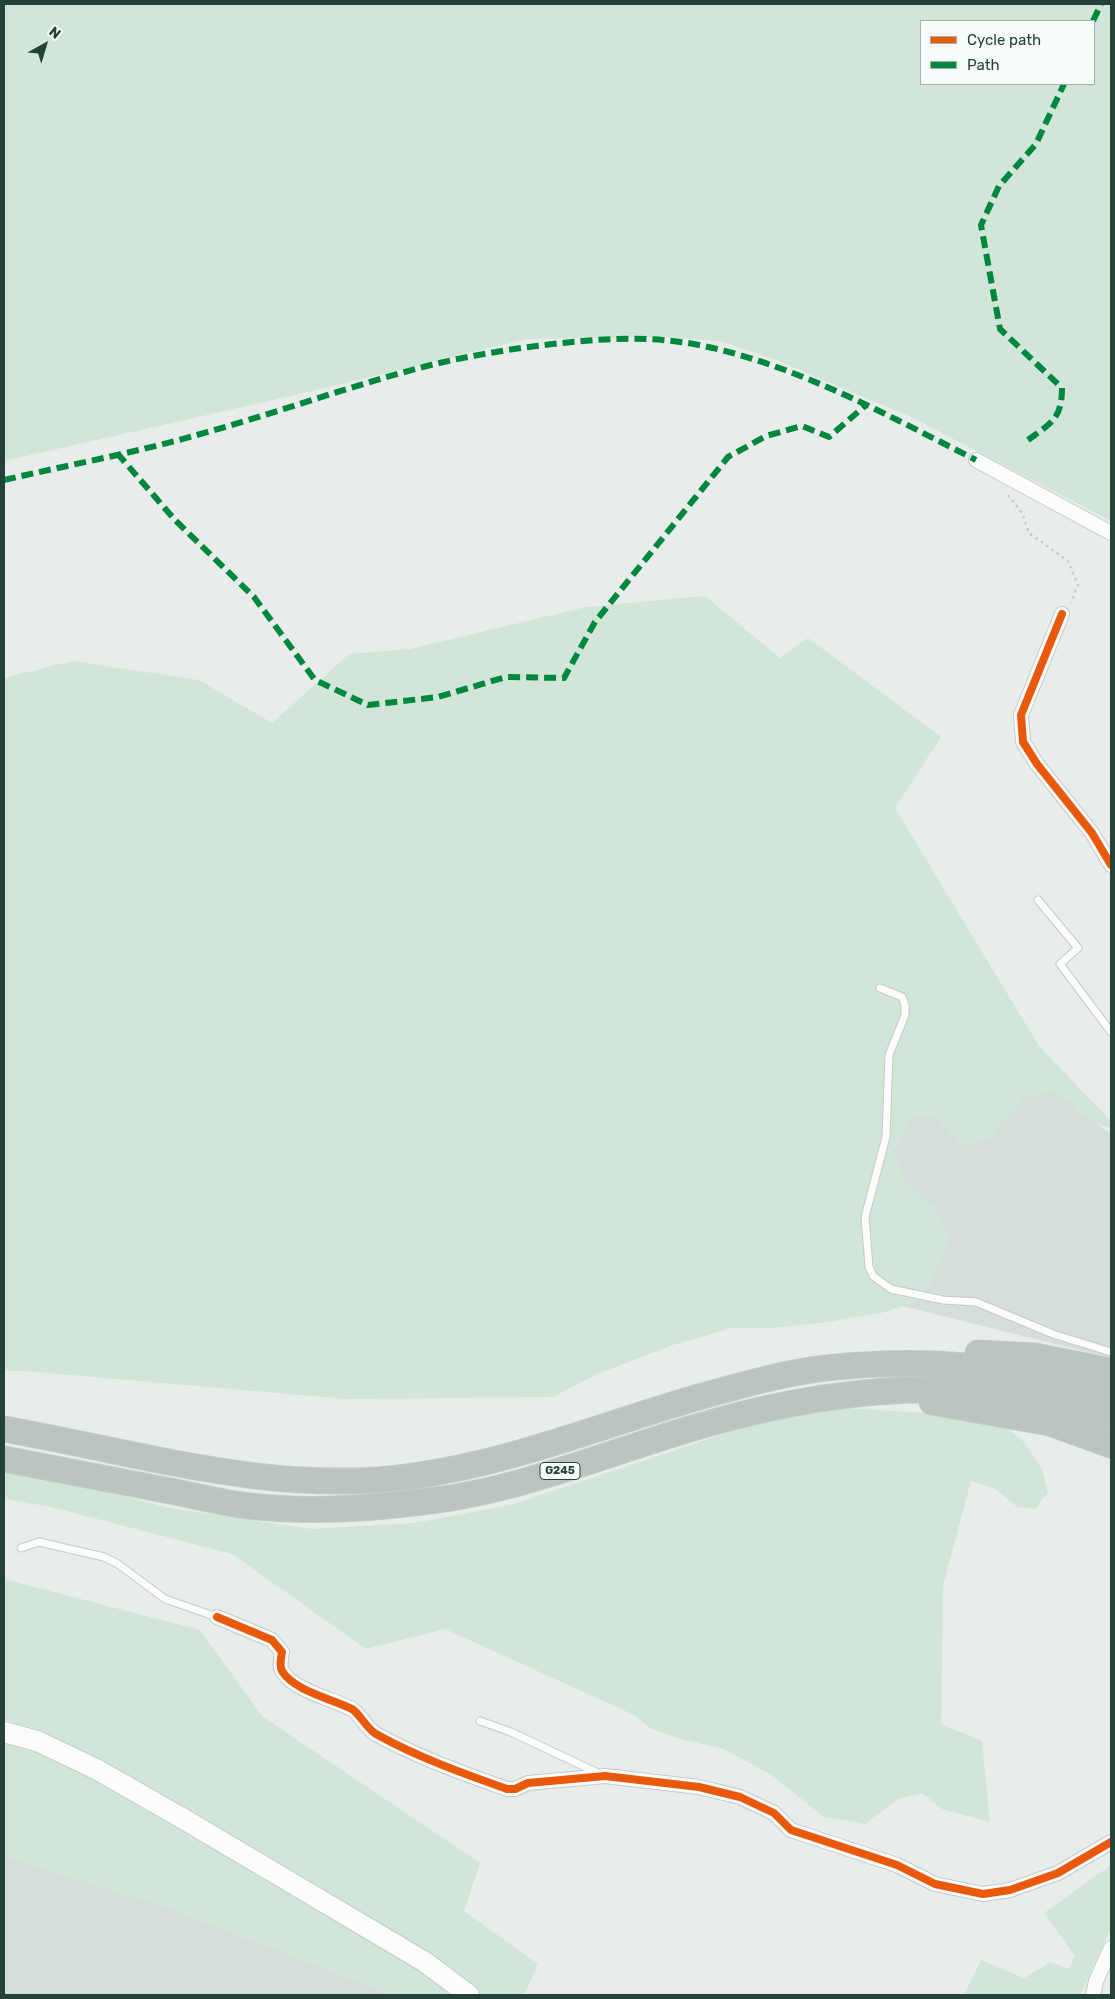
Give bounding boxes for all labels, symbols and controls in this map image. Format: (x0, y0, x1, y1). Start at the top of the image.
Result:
north arrow (20, 20, 70, 70)
legend (920, 20, 1095, 85)
text: N (45, 23, 64, 43)
text: Cycle path (967, 31, 1041, 49)
text: Path (967, 56, 1000, 74)
road number: G245 (540, 1462, 580, 1480)

